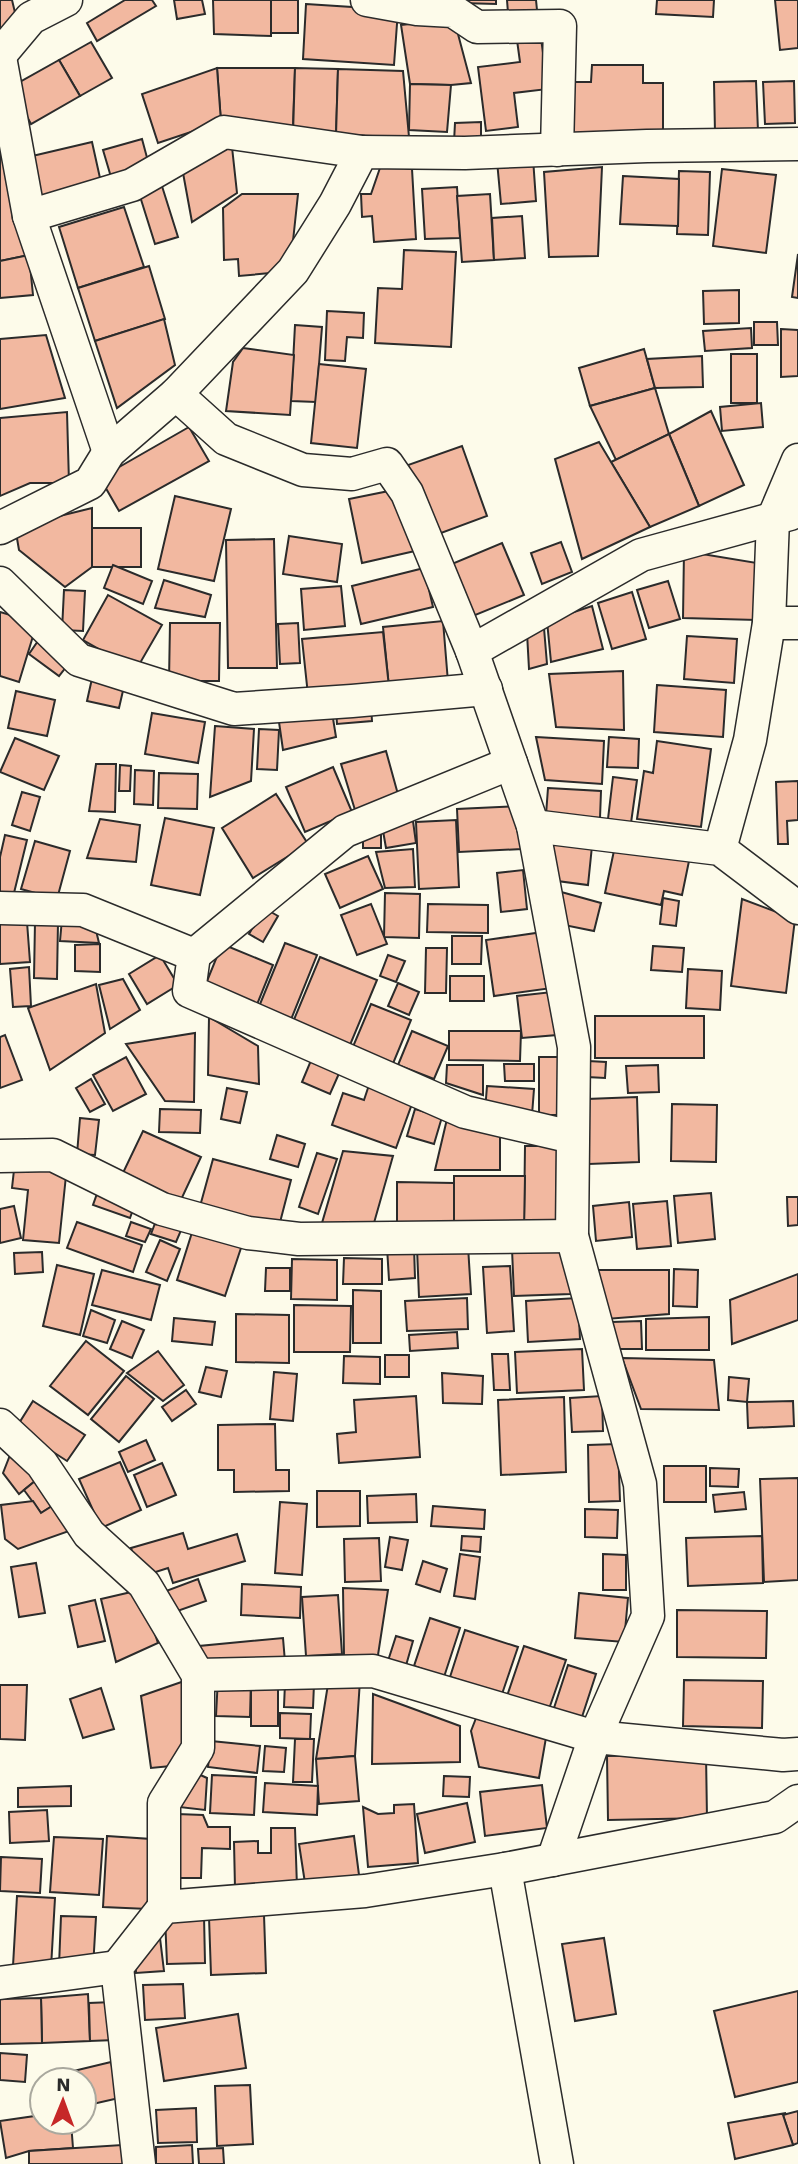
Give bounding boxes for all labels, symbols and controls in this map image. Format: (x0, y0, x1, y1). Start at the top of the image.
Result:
north arrow (28, 2066, 98, 2136)
text: N (56, 2073, 71, 2096)

